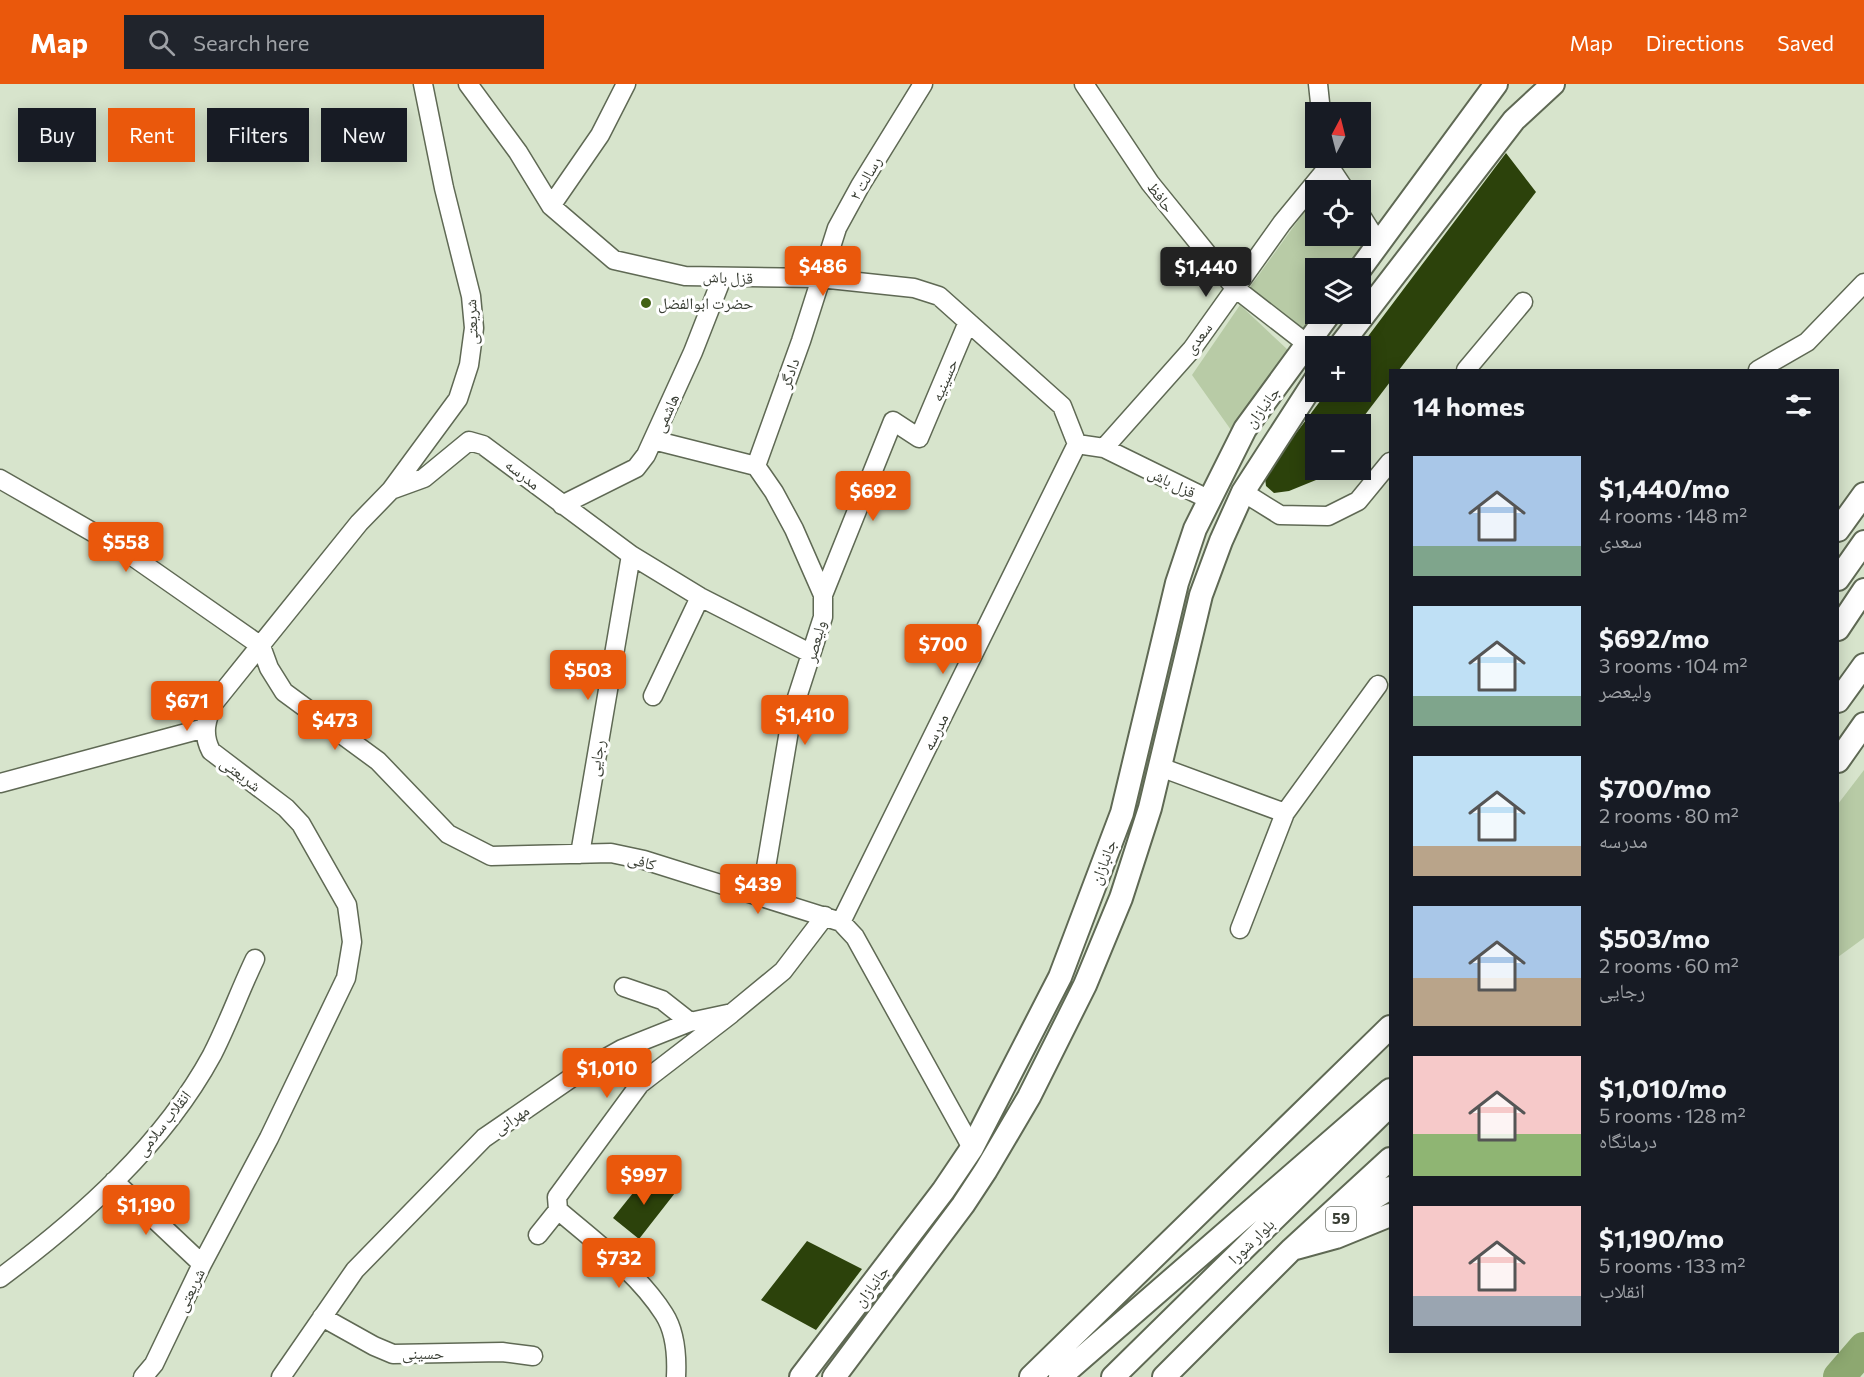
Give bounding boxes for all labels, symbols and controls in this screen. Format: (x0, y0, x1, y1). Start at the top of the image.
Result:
search box (124, 15, 544, 69)
text: Map (30, 25, 88, 59)
icon: search (145, 26, 178, 59)
text: Search here (193, 29, 309, 56)
text: Map (1570, 30, 1613, 55)
text: Directions (1646, 30, 1744, 55)
text: Saved (1777, 30, 1834, 55)
north arrow (1305, 102, 1371, 168)
map controls (1305, 102, 1371, 480)
chip: Buy (18, 108, 96, 162)
chip: Rent (108, 108, 195, 162)
chip: Filters (207, 108, 309, 162)
chip: New (321, 108, 407, 162)
street label: رسالت ۲ (844, 152, 886, 204)
street label: حافظ (1144, 178, 1179, 216)
button: locate (1305, 180, 1371, 246)
pin: $486 (787, 246, 859, 297)
pin: $1,440 (1157, 247, 1255, 298)
text: $486 (799, 253, 847, 277)
text: $1,440 (1174, 254, 1238, 278)
button: layers (1305, 258, 1371, 324)
street label: قزل باش (702, 266, 754, 289)
place label: حضرت ابوالفضل (658, 293, 754, 314)
marker: حضرت ابوالفضل (639, 296, 653, 310)
street label: شریعتی (460, 299, 483, 345)
street label: سعدی (1180, 318, 1217, 358)
button: + (1305, 336, 1371, 402)
street label: دادگر (774, 355, 804, 392)
street label: حسینیه (926, 356, 961, 404)
street label: جانبازان (1240, 382, 1285, 432)
icon: filters (1782, 389, 1815, 422)
text: 14 homes (1413, 390, 1525, 421)
street label: هاشمی (649, 391, 684, 436)
button: − (1305, 414, 1371, 480)
street label: مدرسه (502, 454, 544, 494)
street label: قزل باش (1145, 462, 1199, 503)
pin: $692 (837, 471, 909, 522)
text: $1,440/mo (1599, 472, 1730, 503)
text: $692 (849, 478, 897, 502)
icon: home (1461, 480, 1533, 552)
text: 4 rooms · 148 m² (1599, 503, 1747, 527)
pin: $558 (90, 522, 162, 573)
text: سعدی (1599, 528, 1642, 552)
text: $558 (102, 529, 150, 553)
street label: ولیعصر (800, 618, 830, 665)
text: $692/mo (1599, 622, 1709, 653)
pin: $700 (907, 624, 979, 675)
icon: home (1461, 630, 1533, 702)
text: $700 (919, 631, 967, 655)
pin: $503 (552, 650, 624, 701)
text: 3 rooms · 104 m² (1599, 653, 1748, 677)
text: $503 (564, 657, 612, 681)
text: ولیعصر (1599, 678, 1652, 702)
pin: $671 (151, 681, 223, 732)
text: $671 (165, 688, 209, 712)
pin: $1,410 (756, 695, 854, 746)
pin: $473 (299, 700, 371, 751)
text: $1,410 (775, 702, 835, 726)
text: $473 (312, 707, 358, 731)
street label: مدرسه (918, 710, 952, 754)
street label: رجایی (583, 738, 610, 778)
street label: شریعتی (216, 752, 265, 797)
text: $700/mo (1599, 772, 1711, 803)
icon: home (1461, 780, 1533, 852)
text: 2 rooms · 80 m² (1599, 803, 1739, 827)
text: مدرسه (1599, 828, 1648, 852)
street label: جانبازان (1085, 837, 1122, 888)
street label: کافی (625, 848, 659, 875)
pin: $439 (722, 864, 794, 915)
text: $439 (734, 871, 782, 895)
text: $503/mo (1599, 922, 1710, 953)
icon: home (1461, 930, 1533, 1002)
text: 2 rooms · 60 m² (1599, 953, 1739, 977)
text: رجایی (1599, 978, 1645, 1002)
pin: $1,010 (558, 1048, 656, 1099)
text: $1,010 (577, 1055, 637, 1079)
text: $1,010/mo (1599, 1072, 1727, 1103)
icon: home (1461, 1080, 1533, 1152)
street label: انقلاب سلامی (131, 1086, 196, 1161)
street label: مهرانی (489, 1100, 533, 1139)
text: 5 rooms · 128 m² (1599, 1103, 1746, 1127)
text: درمانگاه (1599, 1128, 1657, 1152)
pin: $997 (608, 1155, 680, 1206)
text: $997 (621, 1162, 667, 1186)
pin: $1,190 (97, 1185, 195, 1236)
text: $1,190 (117, 1192, 175, 1216)
road number: 59 (1326, 1207, 1356, 1231)
street label: بلوار شورا (1224, 1214, 1278, 1268)
text: $1,190/mo (1599, 1222, 1724, 1253)
icon: home (1461, 1230, 1533, 1302)
pin: $732 (583, 1238, 655, 1289)
text: $732 (596, 1245, 642, 1269)
text: 5 rooms · 133 m² (1599, 1253, 1745, 1277)
street label: جانبازان (849, 1261, 894, 1311)
street label: شریعتی (171, 1265, 210, 1315)
text: انقلاب (1599, 1278, 1645, 1302)
street label: حسینی (402, 1343, 444, 1364)

